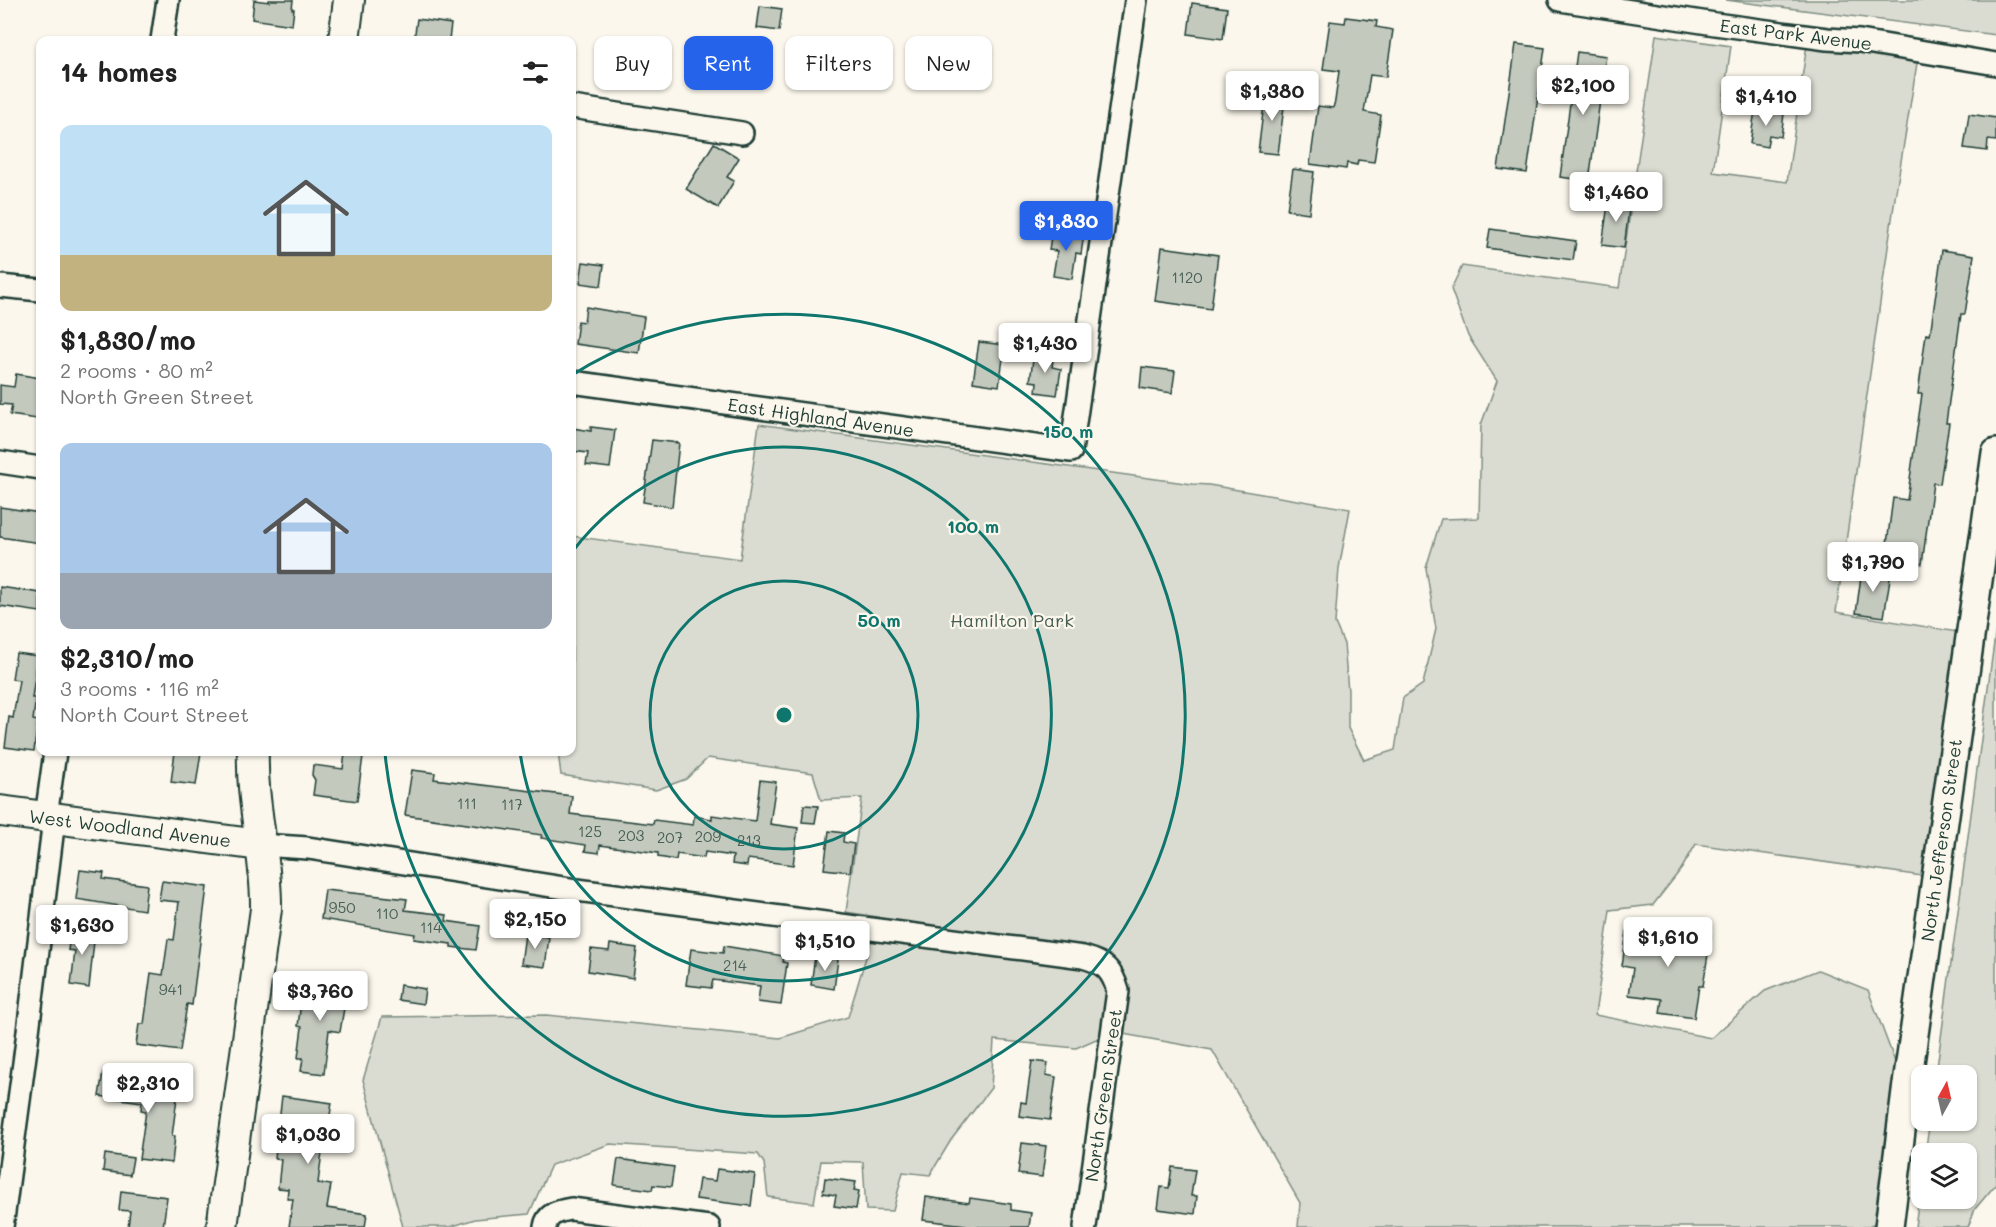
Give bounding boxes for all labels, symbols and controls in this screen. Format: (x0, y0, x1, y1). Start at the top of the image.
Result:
street label: East Park Avenue (1719, 13, 1873, 55)
chip: Buy (594, 36, 672, 90)
chip: Rent (684, 36, 773, 90)
chip: Filters (785, 36, 893, 90)
chip: New (905, 36, 992, 90)
text: 14 homes (60, 55, 178, 89)
icon: filters (519, 56, 552, 89)
pin: $2,100 (1534, 65, 1632, 116)
pin: $1,380 (1223, 71, 1321, 122)
text: $2,100 (1551, 71, 1615, 97)
pin: $1,410 (1717, 76, 1815, 127)
text: $1,380 (1240, 77, 1304, 103)
text: $1,410 (1735, 82, 1797, 108)
icon: home (252, 164, 360, 272)
pin: $1,460 (1567, 172, 1665, 223)
text: $1,460 (1584, 178, 1649, 204)
pin: $1,830 (1017, 201, 1115, 252)
text: $1,830 (1034, 207, 1098, 233)
house number: 1120 (1171, 267, 1203, 287)
text: $1,830/mo (60, 323, 196, 357)
pin: $1,430 (996, 323, 1094, 374)
text: $1,430 (1013, 329, 1077, 355)
text: 2 rooms · 80 m² (60, 357, 213, 383)
text: North Green Street (60, 383, 254, 409)
street label: East Highland Avenue (726, 392, 916, 442)
text: 150 m (1043, 419, 1093, 443)
icon: home (252, 482, 360, 590)
text: 100 m (947, 514, 999, 538)
pin: $1,790 (1824, 542, 1922, 593)
text: $1,790 (1841, 548, 1905, 574)
text: 50 m (858, 608, 900, 632)
park label: Hamilton Park (950, 608, 1074, 632)
text: $2,310/mo (60, 641, 194, 675)
text: 3 rooms · 116 m² (60, 675, 219, 701)
text: North Court Street (60, 701, 249, 727)
centre of rings (774, 705, 794, 725)
street label: North Jefferson Street (1915, 737, 1967, 943)
house number: 111 (457, 793, 477, 813)
house number: 117 (501, 794, 523, 814)
street label: West Woodland Avenue (28, 804, 232, 852)
house number: 125 (578, 821, 602, 841)
house number: 203 (618, 825, 644, 845)
house number: 209 (695, 826, 721, 846)
house number: 207 (657, 827, 683, 847)
house number: 213 (737, 830, 761, 850)
house number: 950 (329, 897, 355, 917)
pin: $2,150 (486, 899, 584, 950)
house number: 110 (376, 903, 398, 923)
pin: $1,630 (33, 905, 131, 956)
text: $2,150 (503, 905, 567, 931)
text: $1,630 (50, 911, 114, 937)
house number: 114 (420, 917, 442, 937)
pin: $1,610 (1619, 917, 1717, 968)
pin: $1,510 (776, 921, 874, 972)
text: $1,610 (1637, 923, 1699, 949)
text: $1,510 (795, 927, 855, 953)
house number: 214 (723, 955, 747, 975)
pin: $3,760 (271, 971, 369, 1022)
text: $3,760 (287, 977, 353, 1003)
house number: 941 (159, 979, 183, 999)
street label: North Green Street (1079, 1007, 1127, 1183)
pin: $2,310 (99, 1063, 197, 1114)
north arrow (1911, 1065, 1977, 1131)
map controls (1911, 1065, 1977, 1209)
text: $2,310 (116, 1069, 180, 1095)
pin: $1,030 (259, 1114, 357, 1165)
text: $1,030 (275, 1120, 341, 1146)
button: layers (1911, 1143, 1977, 1209)

